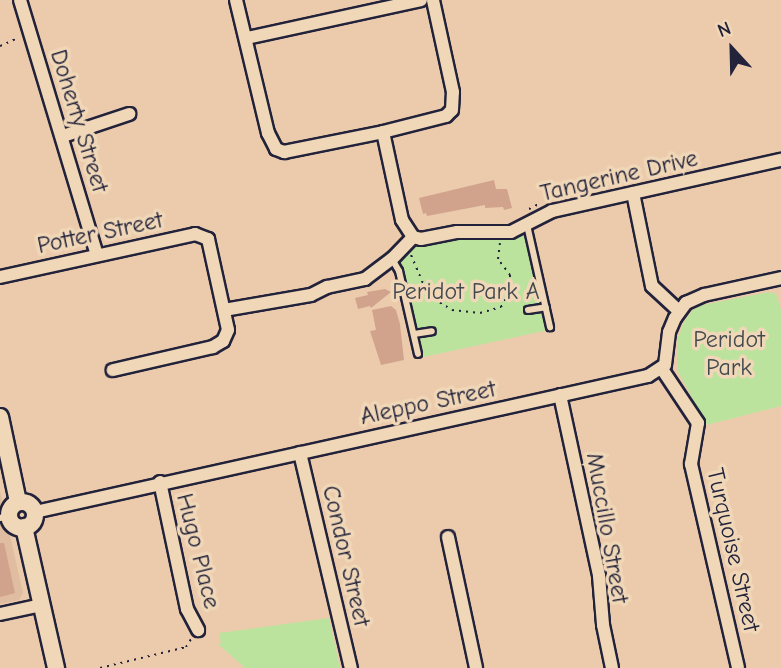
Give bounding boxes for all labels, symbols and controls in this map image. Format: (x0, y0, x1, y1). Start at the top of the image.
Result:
north arrow (697, 14, 767, 84)
text: N (714, 17, 734, 42)
street label: Doherty Street (44, 46, 114, 196)
street label: Tangerine Drive (538, 144, 700, 208)
street label: Potter Street (35, 206, 165, 260)
park label: Peridot Park A (392, 278, 540, 306)
park label: Peridot Park (693, 326, 765, 382)
street label: Aleppo Street (358, 375, 498, 431)
street label: Muccillo Street (580, 451, 634, 605)
street label: Turquoise Street (700, 466, 766, 634)
street label: Condor Street (316, 483, 376, 629)
street label: Hugo Place (170, 490, 226, 612)

